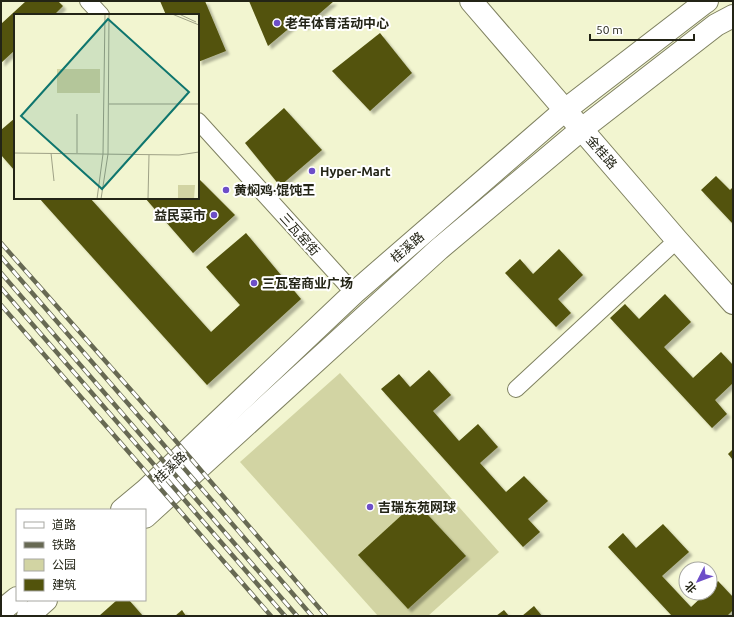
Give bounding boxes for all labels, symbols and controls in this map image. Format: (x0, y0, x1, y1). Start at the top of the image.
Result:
inset map (14, 14, 199, 199)
place label: 老年体育活动中心 (285, 16, 389, 30)
scale bar (590, 16, 694, 42)
marker: 老年体育活动中心 (272, 18, 282, 28)
text: 50 m (596, 23, 623, 36)
street label: 金桂路 (584, 133, 620, 171)
place label: Hyper-Mart (320, 164, 391, 178)
marker: Hyper-Mart (307, 166, 317, 176)
place label: 黄焖鸡·馄饨王 (234, 183, 315, 197)
marker: 黄焖鸡·馄饨王 (221, 185, 231, 195)
place label: 益民菜市 (154, 208, 206, 222)
marker: 益民菜市 (209, 210, 219, 220)
street label: 三瓦窑街 (277, 210, 323, 258)
street label: 桂溪路 (388, 229, 426, 265)
place label: 三瓦窑商业广场 (262, 276, 353, 290)
marker: 三瓦窑商业广场 (249, 278, 259, 288)
street label: 桂溪路 (151, 449, 189, 485)
place label: 吉瑞东苑网球 (378, 500, 456, 514)
marker: 吉瑞东苑网球 (365, 502, 375, 512)
legend (16, 509, 146, 601)
text: 道路 (52, 518, 76, 531)
text: 铁路 (52, 538, 76, 551)
text: 公园 (52, 558, 76, 571)
north arrow (678, 561, 718, 601)
text: 建筑 (52, 578, 76, 591)
text: 北 (682, 580, 699, 596)

